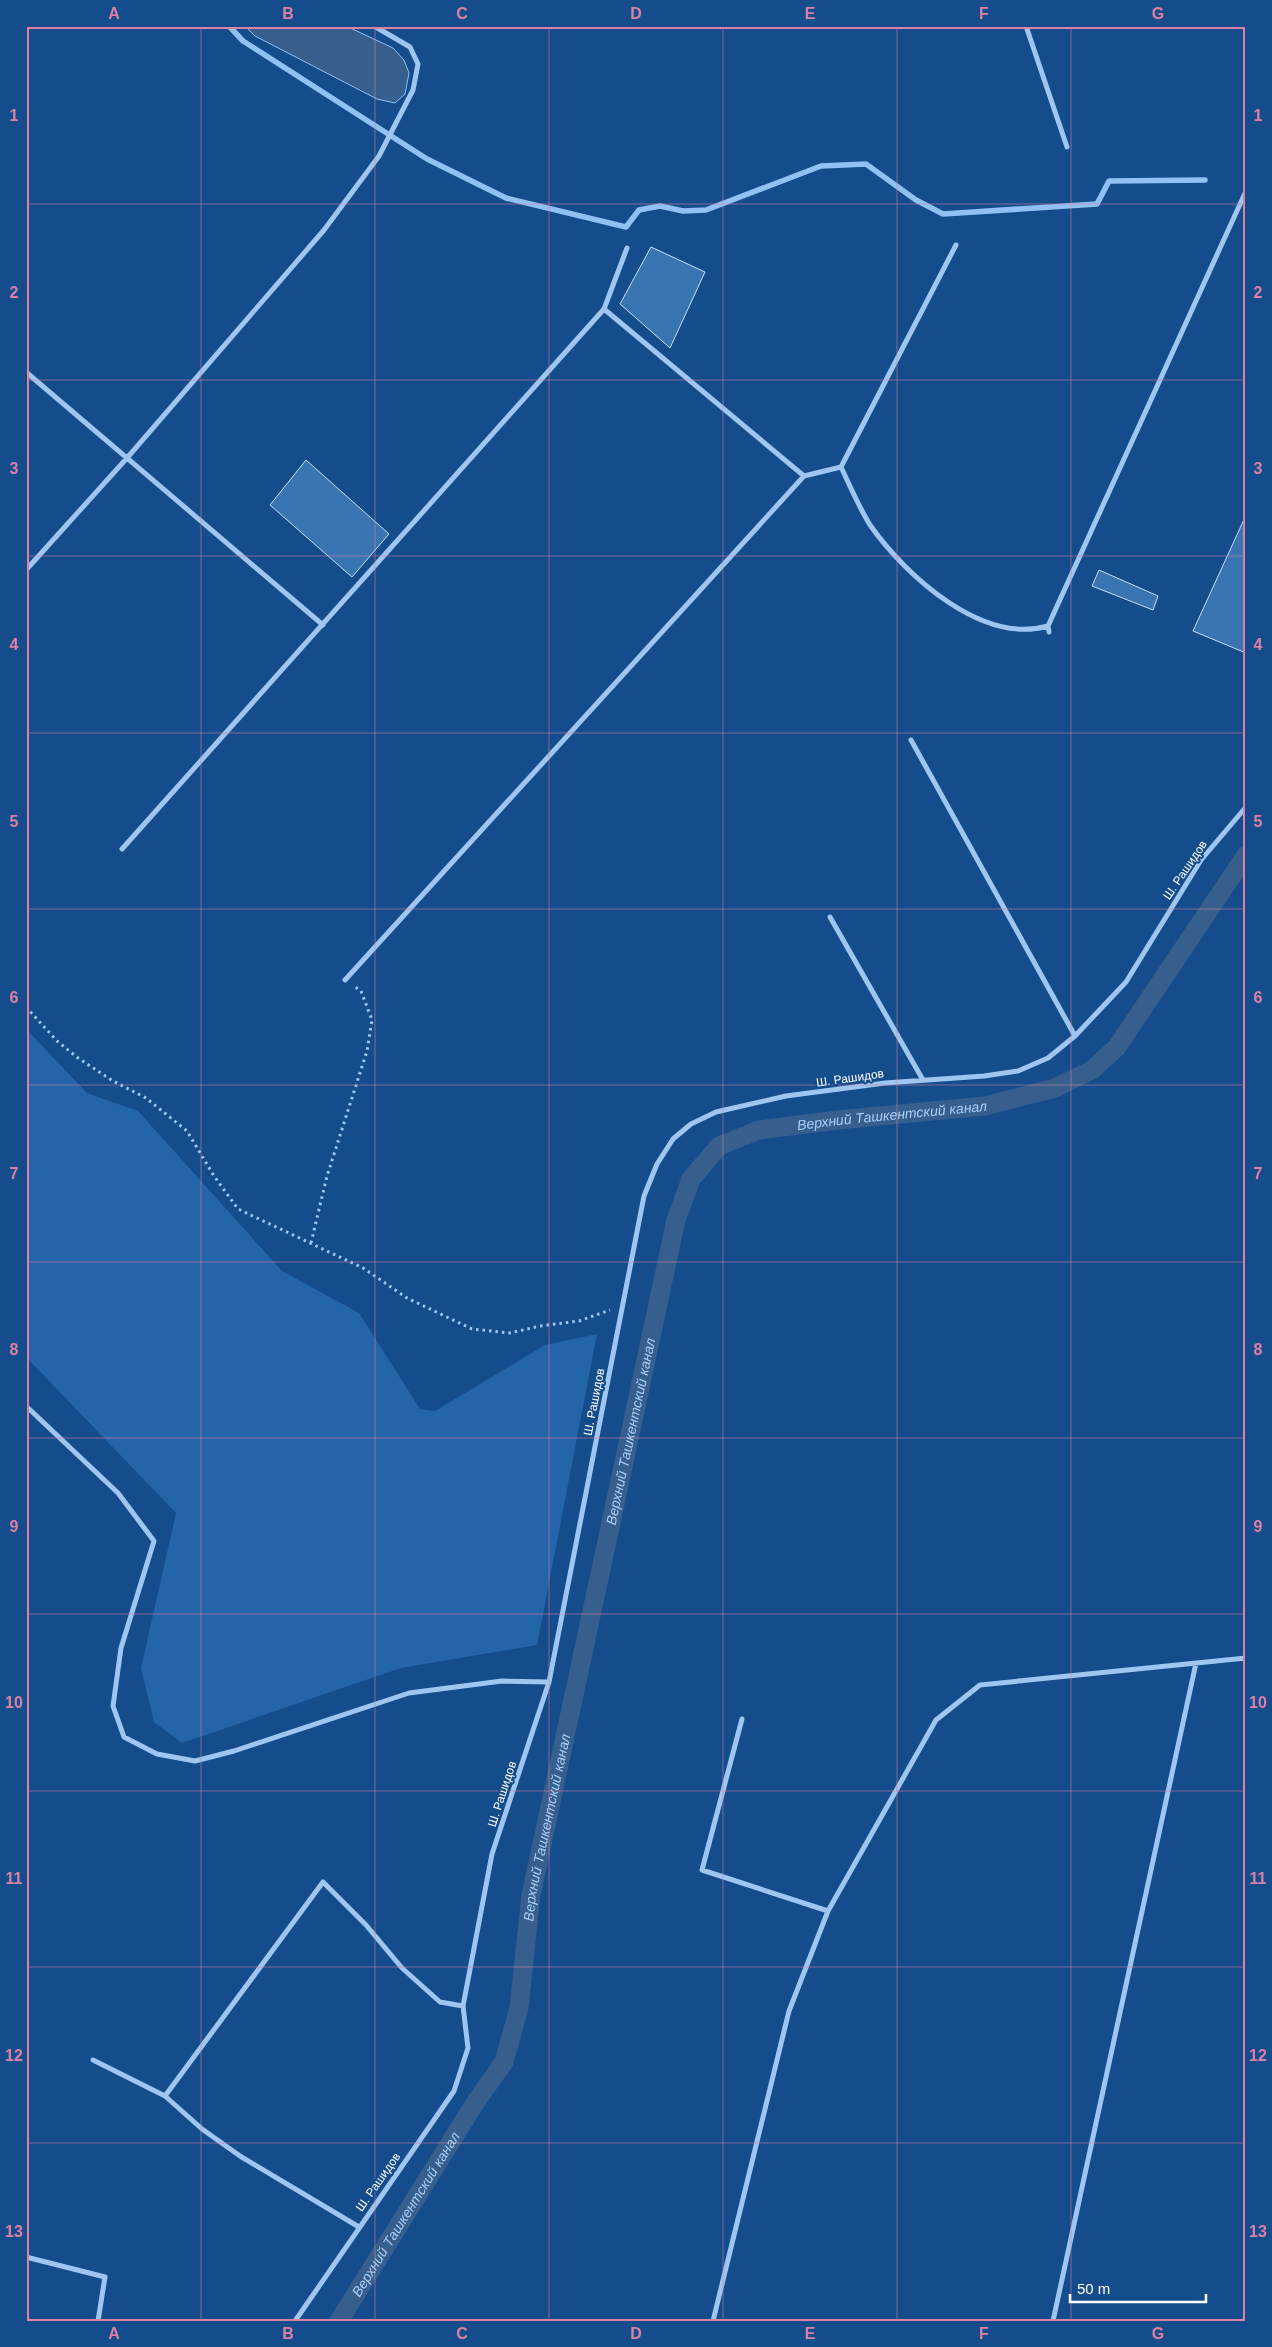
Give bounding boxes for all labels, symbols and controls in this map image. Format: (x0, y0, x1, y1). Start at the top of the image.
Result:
text: A (108, 5, 120, 22)
text: B (282, 5, 294, 22)
text: C (456, 5, 468, 22)
text: D (630, 5, 642, 22)
text: E (805, 5, 816, 22)
text: F (979, 5, 989, 22)
text: G (1152, 5, 1164, 22)
text: 1 (10, 107, 19, 124)
text: 1 (1254, 107, 1263, 124)
text: 2 (10, 284, 19, 301)
text: 2 (1254, 284, 1263, 301)
text: 3 (10, 460, 19, 477)
text: 3 (1254, 460, 1263, 477)
text: 4 (10, 636, 19, 653)
text: 4 (1254, 636, 1263, 653)
text: 5 (10, 813, 19, 830)
text: 5 (1254, 813, 1263, 830)
street label: Ш. Рашидов (1160, 838, 1210, 902)
text: 6 (10, 989, 19, 1006)
text: 6 (1254, 989, 1263, 1006)
street label: Ш. Рашидов (815, 1066, 885, 1090)
water label: Верхний Ташкентский канал (796, 1098, 988, 1133)
text: 7 (10, 1165, 19, 1182)
text: 7 (1254, 1165, 1263, 1182)
water label: Верхний Ташкентский канал (603, 1336, 658, 1526)
text: 8 (10, 1341, 19, 1358)
text: 8 (1254, 1341, 1263, 1358)
street label: Ш. Рашидов (581, 1367, 607, 1437)
text: 9 (10, 1518, 19, 1535)
text: 9 (1254, 1518, 1263, 1535)
text: 10 (5, 1694, 23, 1711)
text: 10 (1249, 1694, 1267, 1711)
water label: Верхний Ташкентский канал (520, 1732, 573, 1922)
street label: Ш. Рашидов (485, 1759, 519, 1829)
text: 11 (6, 1870, 23, 1887)
text: 11 (1250, 1870, 1267, 1887)
text: 12 (5, 2047, 23, 2064)
text: 12 (1249, 2047, 1267, 2064)
water label: Верхний Ташкентский канал (348, 2129, 463, 2299)
street label: Ш. Рашидов (353, 2150, 403, 2214)
text: 13 (5, 2223, 23, 2240)
text: 13 (1249, 2223, 1267, 2240)
scale bar (1070, 2272, 1206, 2304)
text: 50 m (1077, 2280, 1110, 2297)
text: A (108, 2325, 120, 2342)
text: B (282, 2325, 294, 2342)
text: C (456, 2325, 468, 2342)
text: D (630, 2325, 642, 2342)
text: E (805, 2325, 816, 2342)
text: F (979, 2325, 989, 2342)
text: G (1152, 2325, 1164, 2342)

